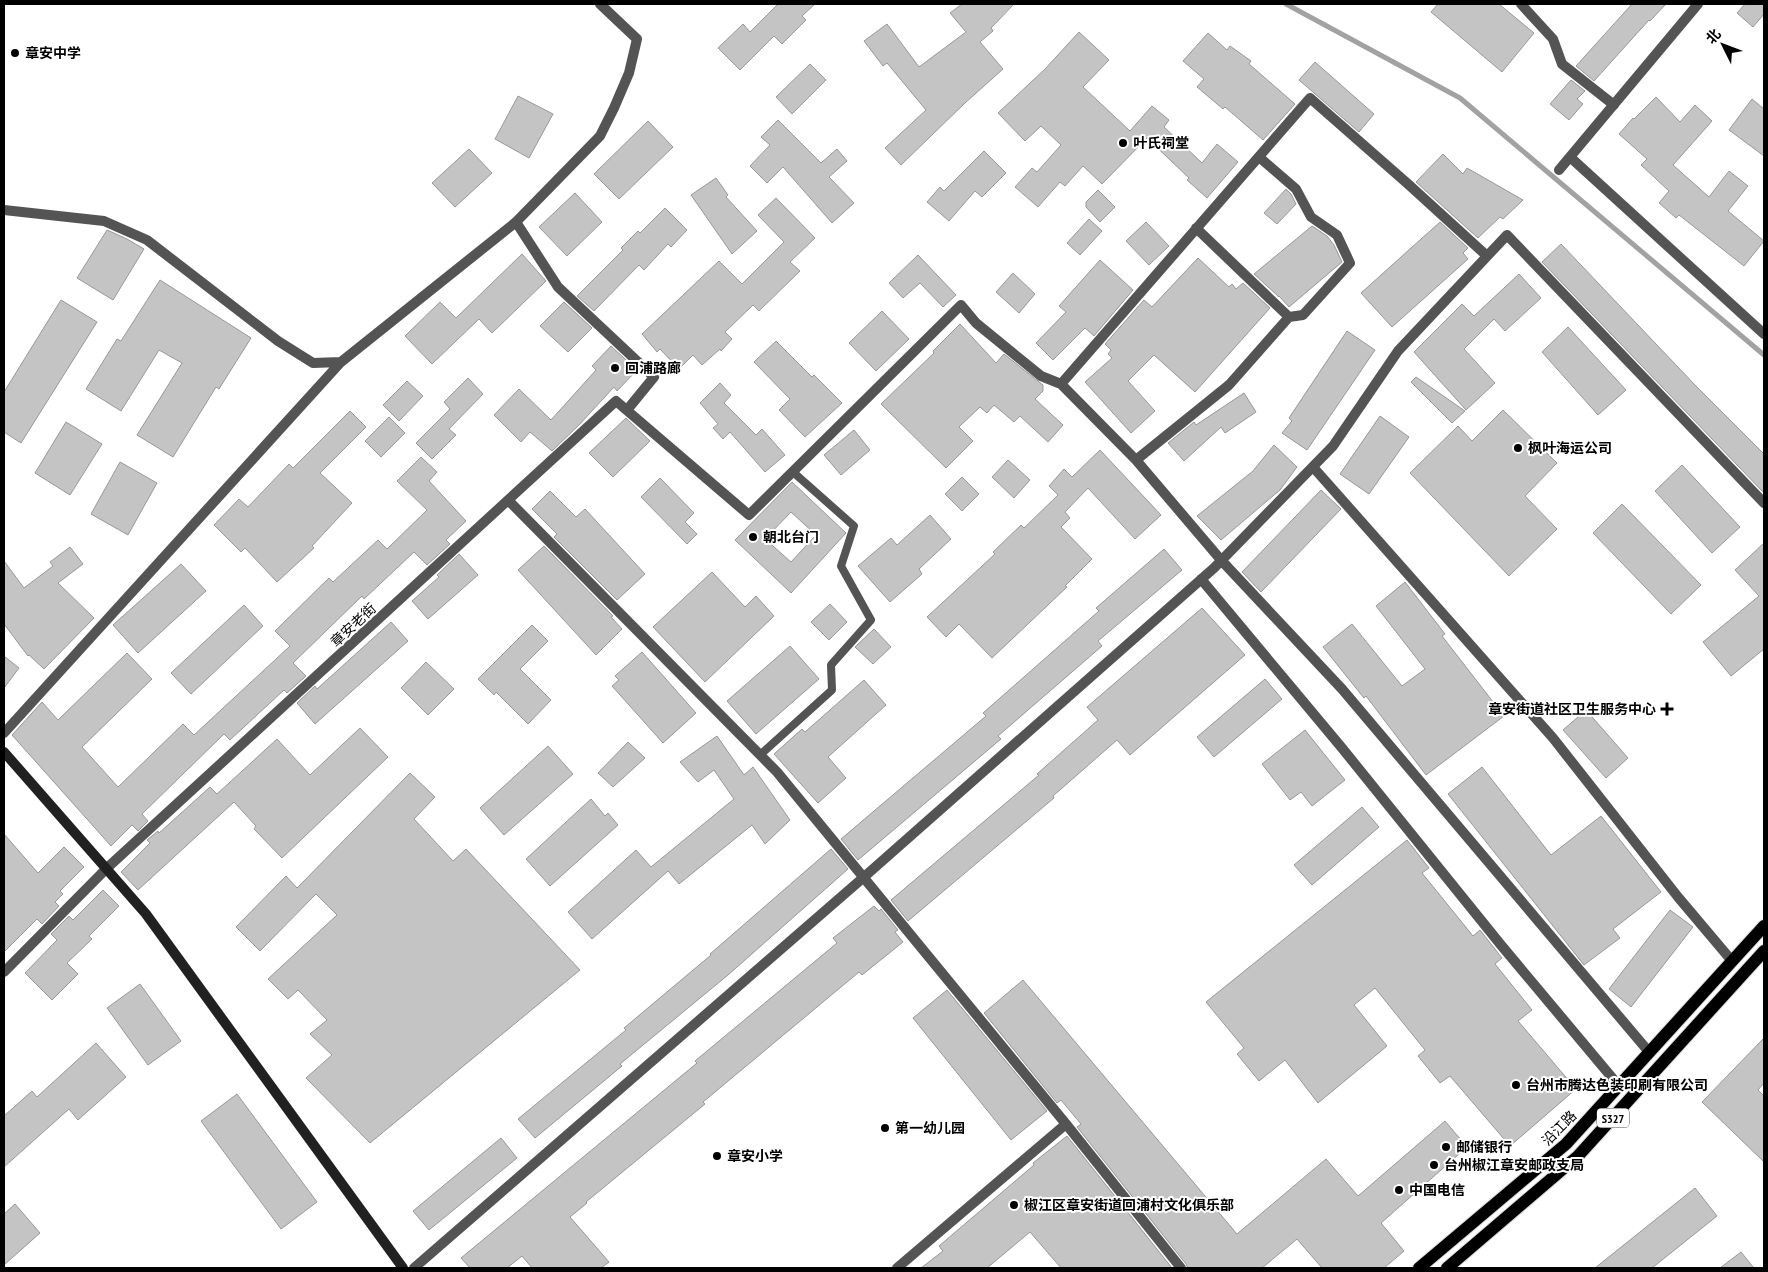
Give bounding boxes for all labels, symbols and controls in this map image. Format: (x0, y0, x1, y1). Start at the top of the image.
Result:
north arrow (1698, 20, 1748, 70)
text: 北 (1702, 25, 1725, 48)
place label: 章安中学 (25, 44, 81, 62)
marker: 章安中学 (9, 47, 21, 59)
place label: 叶氏祠堂 (1133, 134, 1189, 152)
marker: 叶氏祠堂 (1117, 137, 1129, 149)
place label: 回浦路廊 (625, 359, 681, 377)
marker: 回浦路廊 (609, 362, 621, 374)
place label: 枫叶海运公司 (1528, 439, 1612, 457)
marker: 枫叶海运公司 (1512, 442, 1524, 454)
place label: 朝北台门 (763, 528, 819, 546)
marker: 朝北台门 (747, 531, 759, 543)
street label: 章安老街 (326, 599, 380, 651)
place label: 章安街道社区卫生服务中心 (1488, 700, 1656, 718)
marker: 章安街道社区卫生服务中心 (1660, 702, 1674, 716)
place label: 台州市腾达色装印刷有限公司 (1526, 1076, 1708, 1094)
marker: 台州市腾达色装印刷有限公司 (1510, 1079, 1522, 1091)
street label: 沿江路 (1538, 1107, 1580, 1149)
road number: S327 (1597, 1108, 1629, 1128)
place label: 第一幼儿园 (895, 1119, 965, 1137)
marker: 第一幼儿园 (879, 1122, 891, 1134)
place label: 邮储银行 (1456, 1138, 1512, 1156)
marker: 邮储银行 (1440, 1141, 1452, 1153)
place label: 章安小学 (727, 1147, 783, 1165)
marker: 章安小学 (711, 1150, 723, 1162)
place label: 台州椒江章安邮政支局 (1444, 1156, 1584, 1174)
marker: 台州椒江章安邮政支局 (1428, 1159, 1440, 1171)
place label: 中国电信 (1409, 1181, 1465, 1199)
marker: 中国电信 (1393, 1184, 1405, 1196)
place label: 椒江区章安街道回浦村文化俱乐部 (1024, 1196, 1234, 1214)
marker: 椒江区章安街道回浦村文化俱乐部 (1008, 1199, 1020, 1211)

